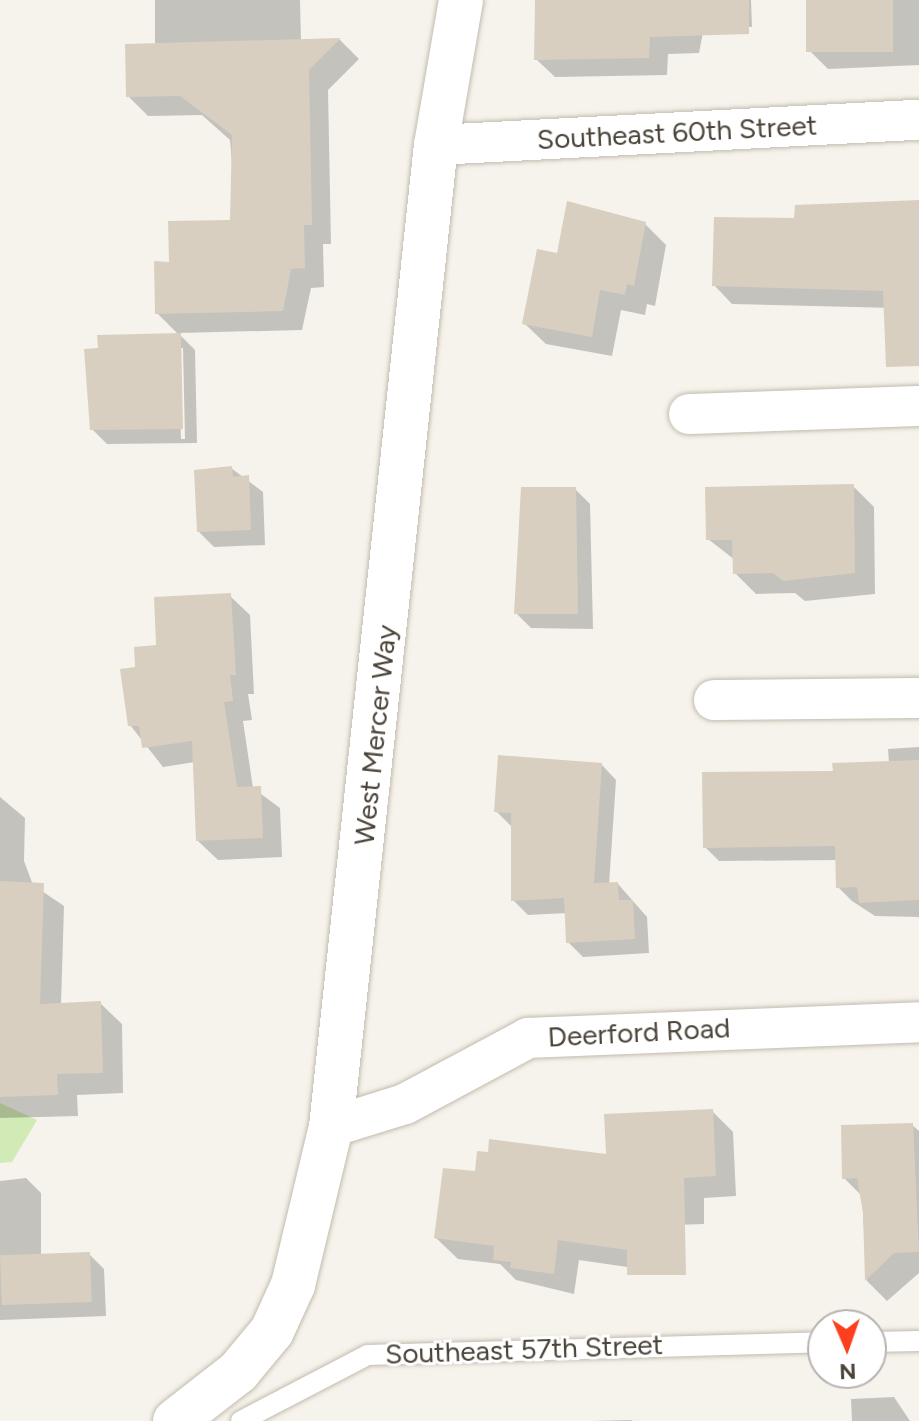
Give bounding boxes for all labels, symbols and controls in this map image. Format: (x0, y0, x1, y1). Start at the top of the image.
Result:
street label: Southeast 60th Street (536, 108, 818, 156)
street label: West Mercer Way (347, 623, 403, 847)
street label: Deerford Road (547, 1010, 731, 1054)
north arrow (807, 1309, 887, 1389)
street label: Southeast 57th Street (384, 1327, 664, 1371)
text: N (839, 1358, 857, 1385)

